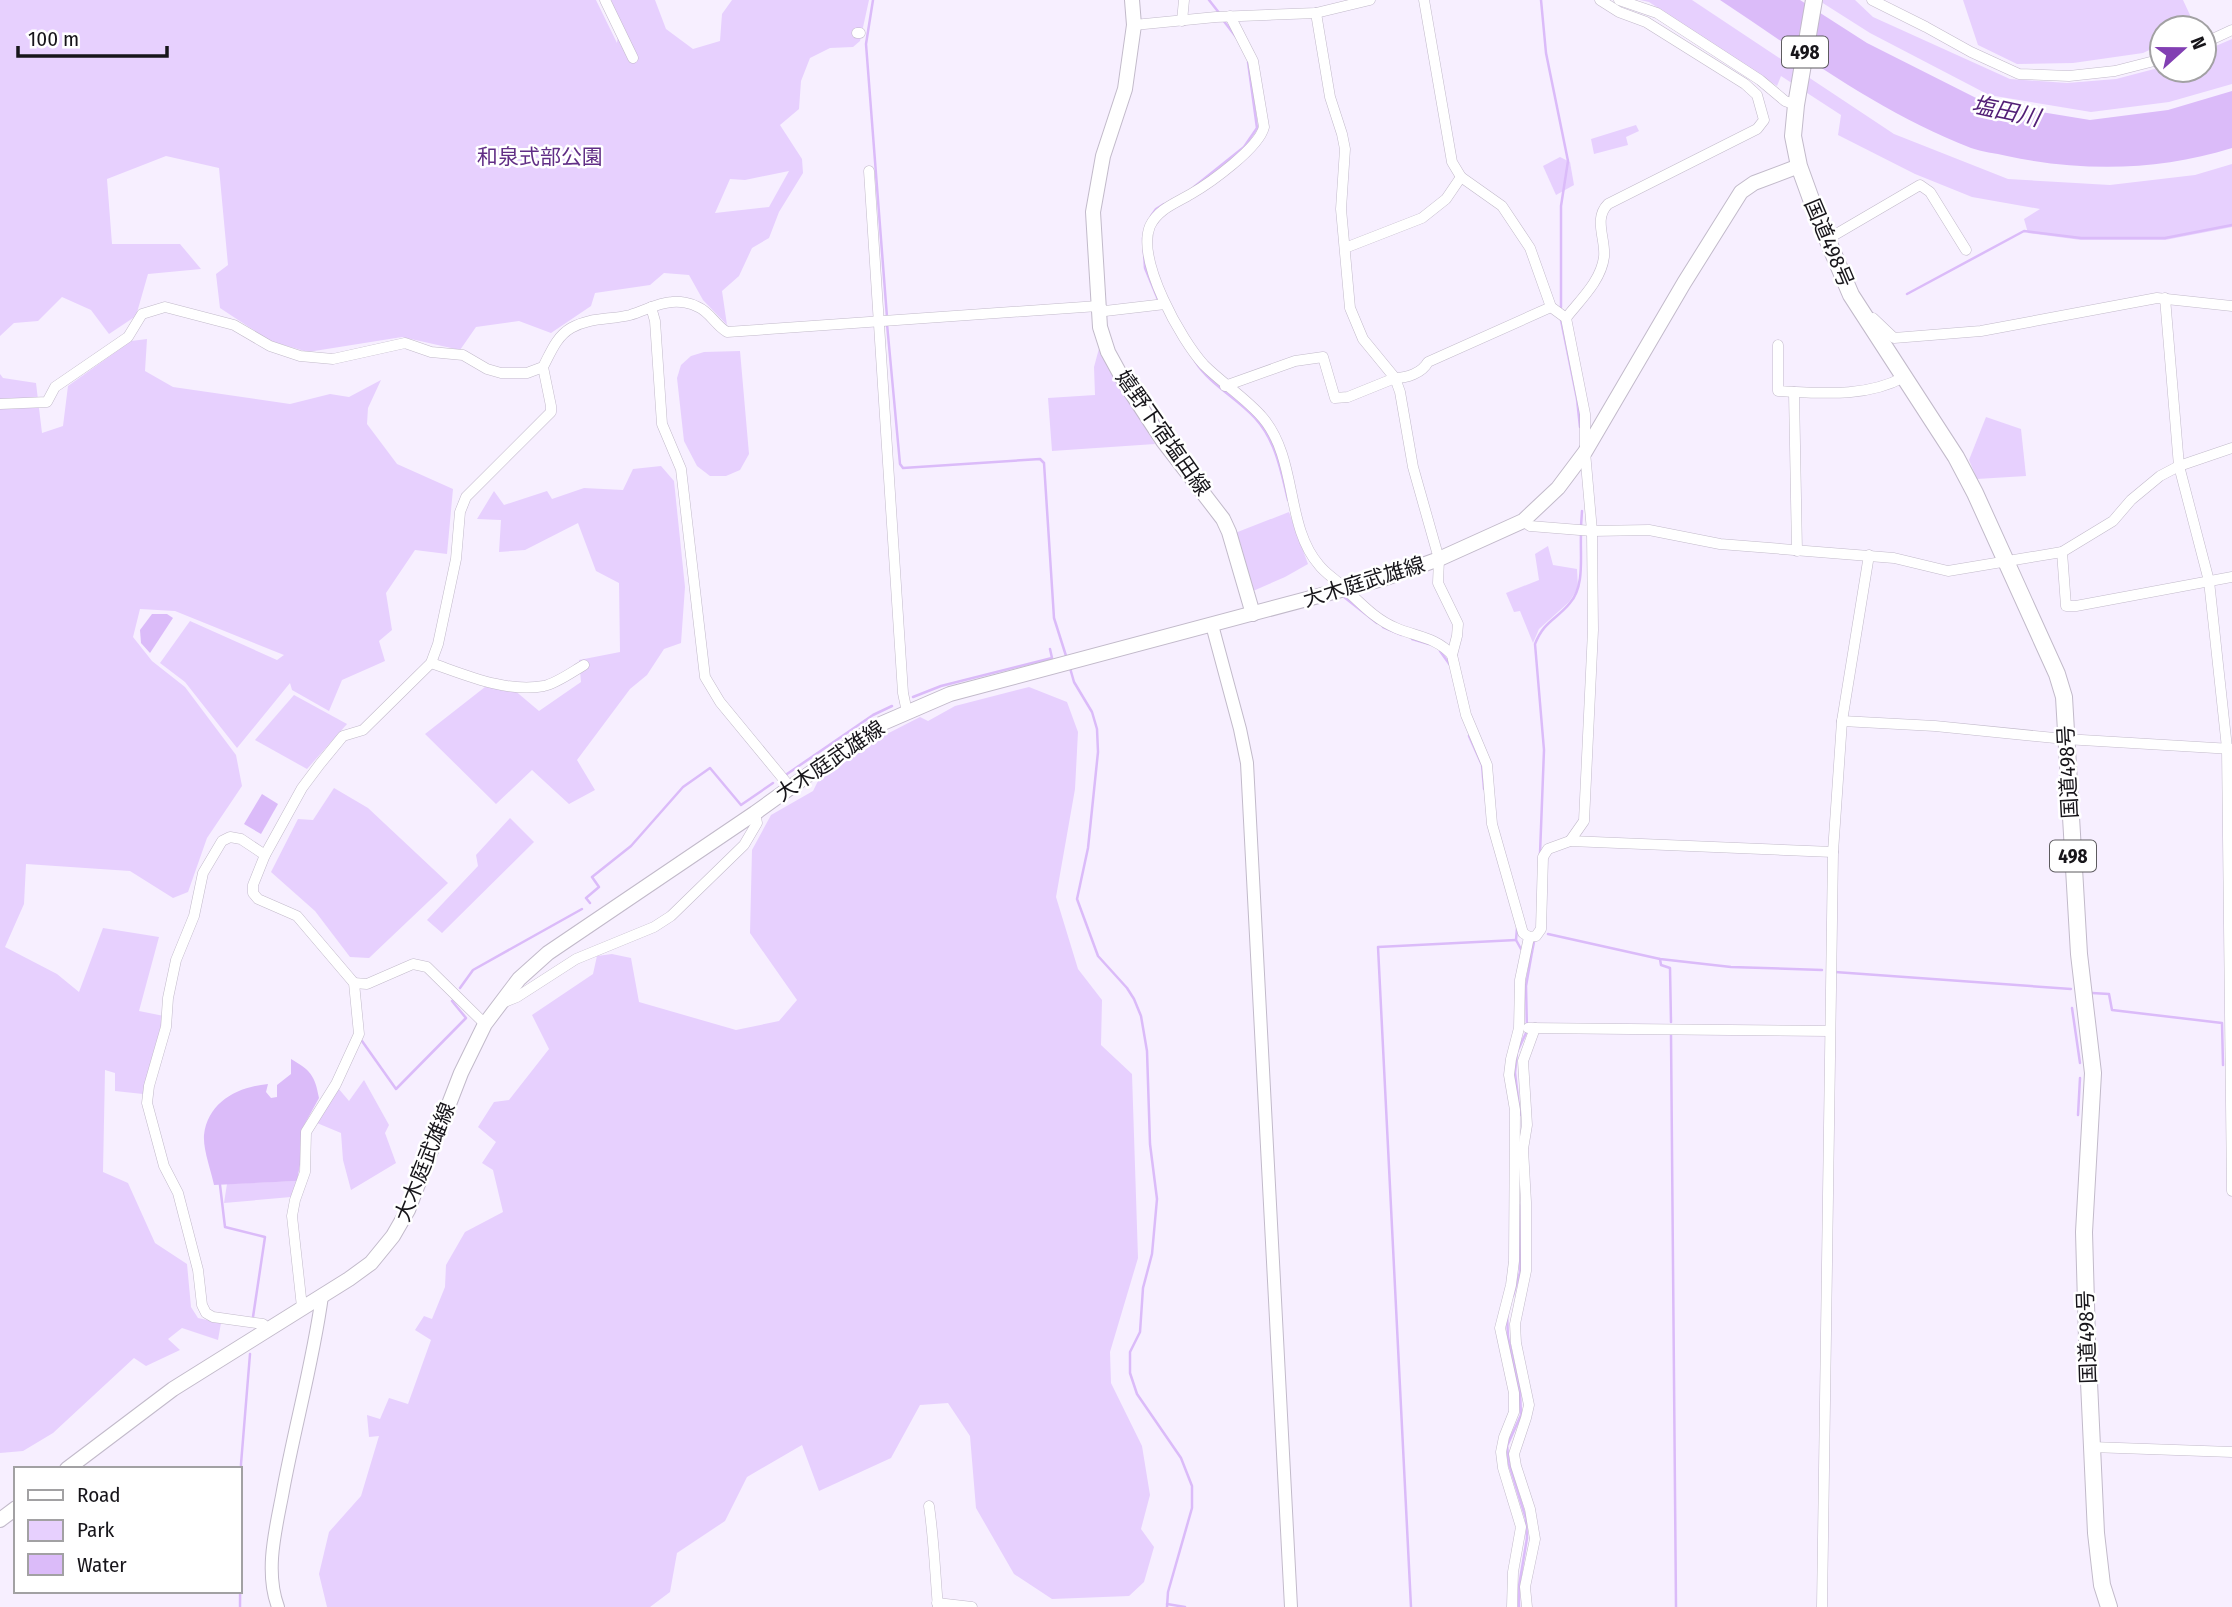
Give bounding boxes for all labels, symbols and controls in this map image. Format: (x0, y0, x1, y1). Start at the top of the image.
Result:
scale bar (18, 14, 166, 58)
north arrow (2148, 14, 2218, 84)
text: 100 m (28, 26, 79, 52)
text: N (2186, 34, 2211, 53)
road number: 498 (1782, 36, 1828, 68)
water label: 塩田川 (1969, 90, 2046, 132)
park label: 和泉式部公園 (477, 144, 603, 170)
street label: 国道498号 (1799, 195, 1859, 291)
street label: 嬉野下宿塩田線 (1110, 365, 1216, 501)
street label: 大木庭武雄線 (1300, 551, 1428, 613)
street label: 大木庭武雄線 (771, 715, 889, 807)
street label: 国道498号 (2053, 725, 2083, 819)
road number: 498 (2050, 841, 2096, 872)
street label: 大木庭武雄線 (389, 1099, 461, 1225)
street label: 国道498号 (2072, 1290, 2102, 1384)
legend (14, 1467, 242, 1593)
text: Road (77, 1482, 121, 1508)
text: Park (77, 1517, 115, 1543)
text: Water (77, 1552, 127, 1578)

